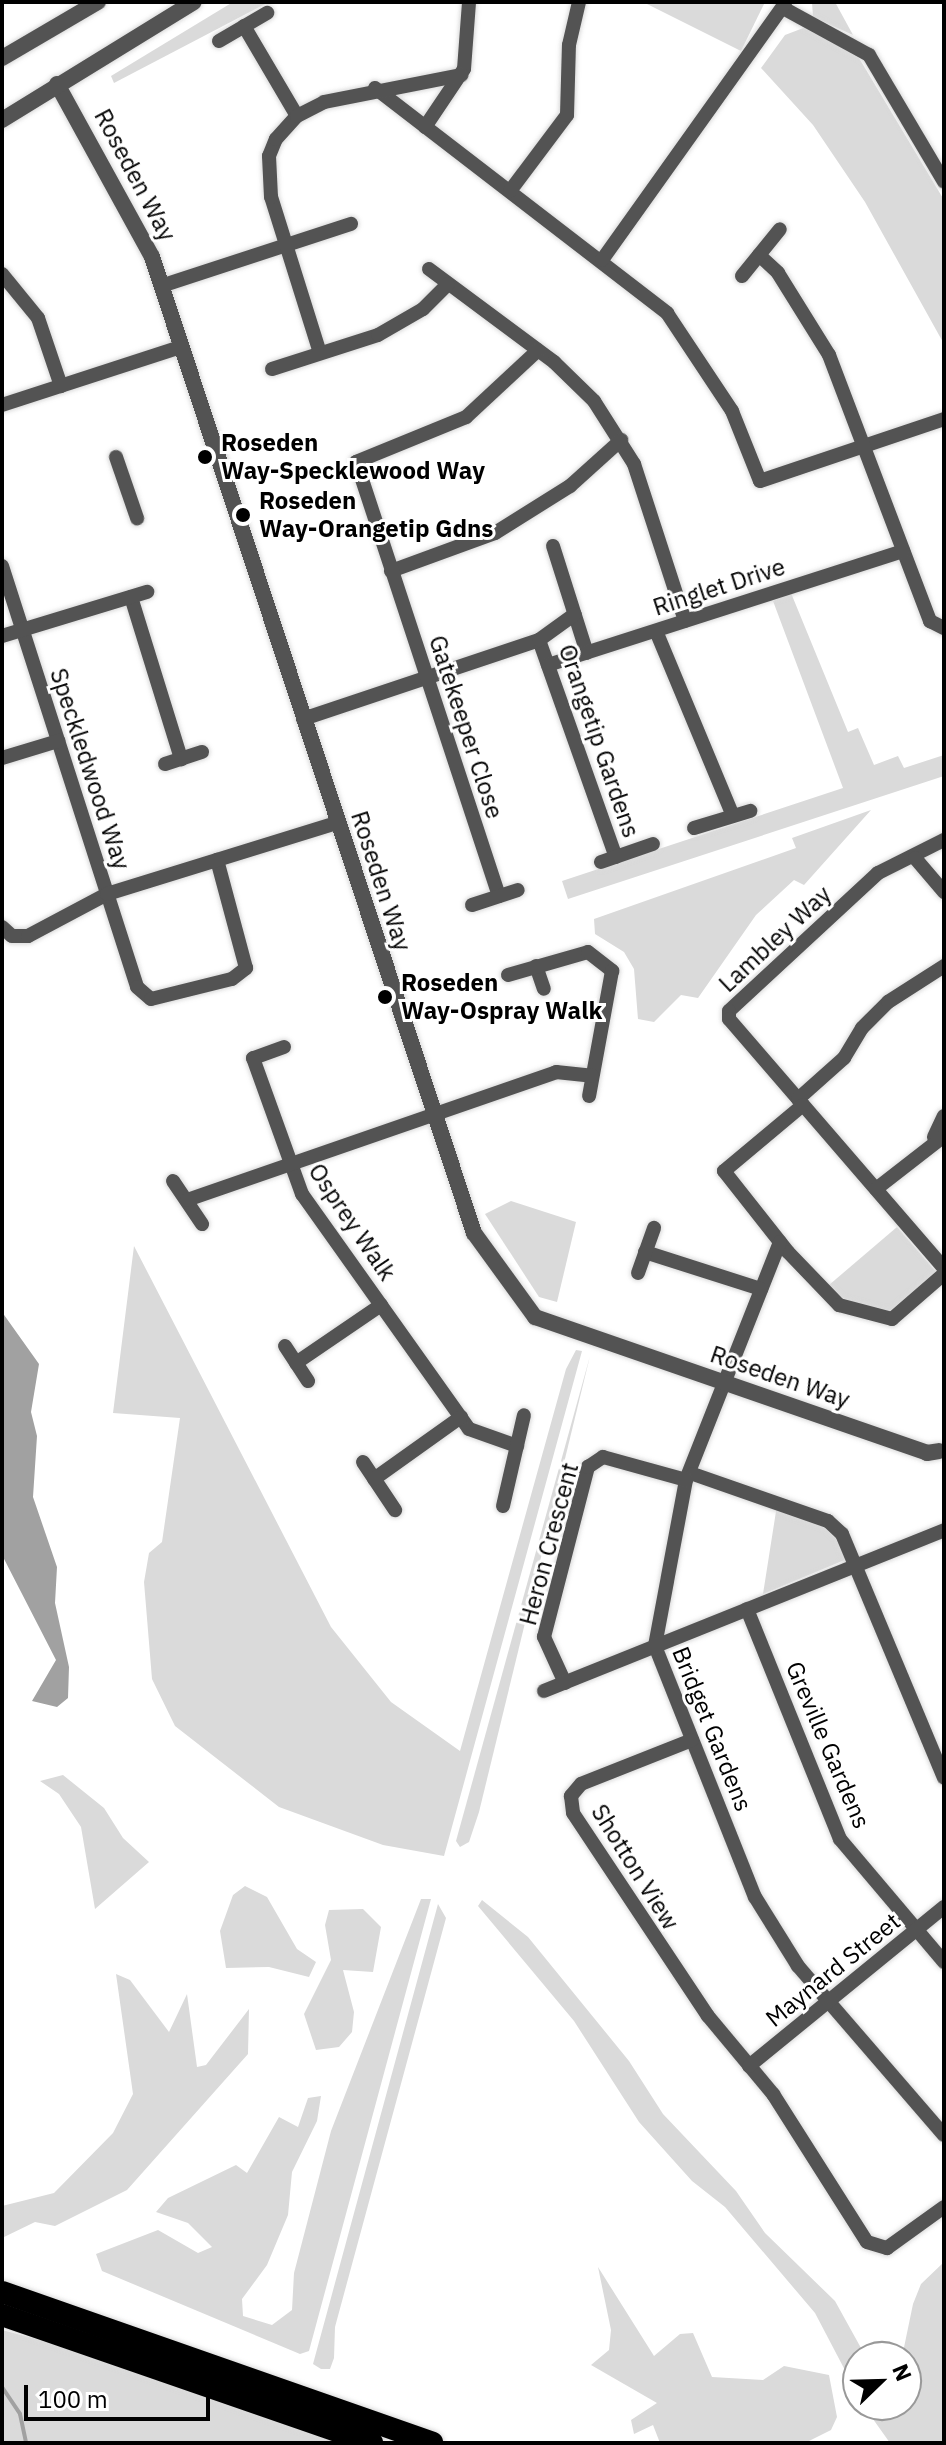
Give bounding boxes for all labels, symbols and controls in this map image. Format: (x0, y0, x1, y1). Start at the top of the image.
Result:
street label: Roseden Way (88, 104, 182, 246)
place label: Roseden Way-Specklewood Way (221, 429, 485, 485)
marker: Roseden Way-Specklewood Way (196, 448, 214, 466)
place label: Roseden Way-Orangetip Gdns (259, 487, 493, 543)
marker: Roseden Way-Orangetip Gdns (234, 506, 252, 524)
street label: Ringlet Drive (649, 552, 789, 622)
street label: Gatekeeper Close (423, 632, 509, 822)
street label: Orangetip Gardens (552, 641, 646, 841)
street label: Speckledwood Way (44, 665, 136, 873)
street label: Roseden Way (345, 807, 417, 955)
street label: Lambley Way (713, 880, 837, 998)
place label: Roseden Way-Ospray Walk (401, 969, 602, 1025)
marker: Roseden Way-Ospray Walk (376, 988, 394, 1006)
street label: Osprey Walk (302, 1158, 402, 1286)
street label: Roseden Way (707, 1340, 853, 1414)
street label: Heron Crescent (513, 1460, 585, 1628)
street label: Bridget Gardens (666, 1643, 758, 1815)
street label: Greville Gardens (780, 1657, 876, 1833)
street label: Shotton View (585, 1799, 685, 1935)
street label: Maynard Street (760, 1907, 906, 2033)
north arrow (842, 2341, 922, 2421)
text: N (886, 2359, 919, 2385)
scale bar (28, 2369, 214, 2419)
text: 100 m (38, 2383, 108, 2415)

